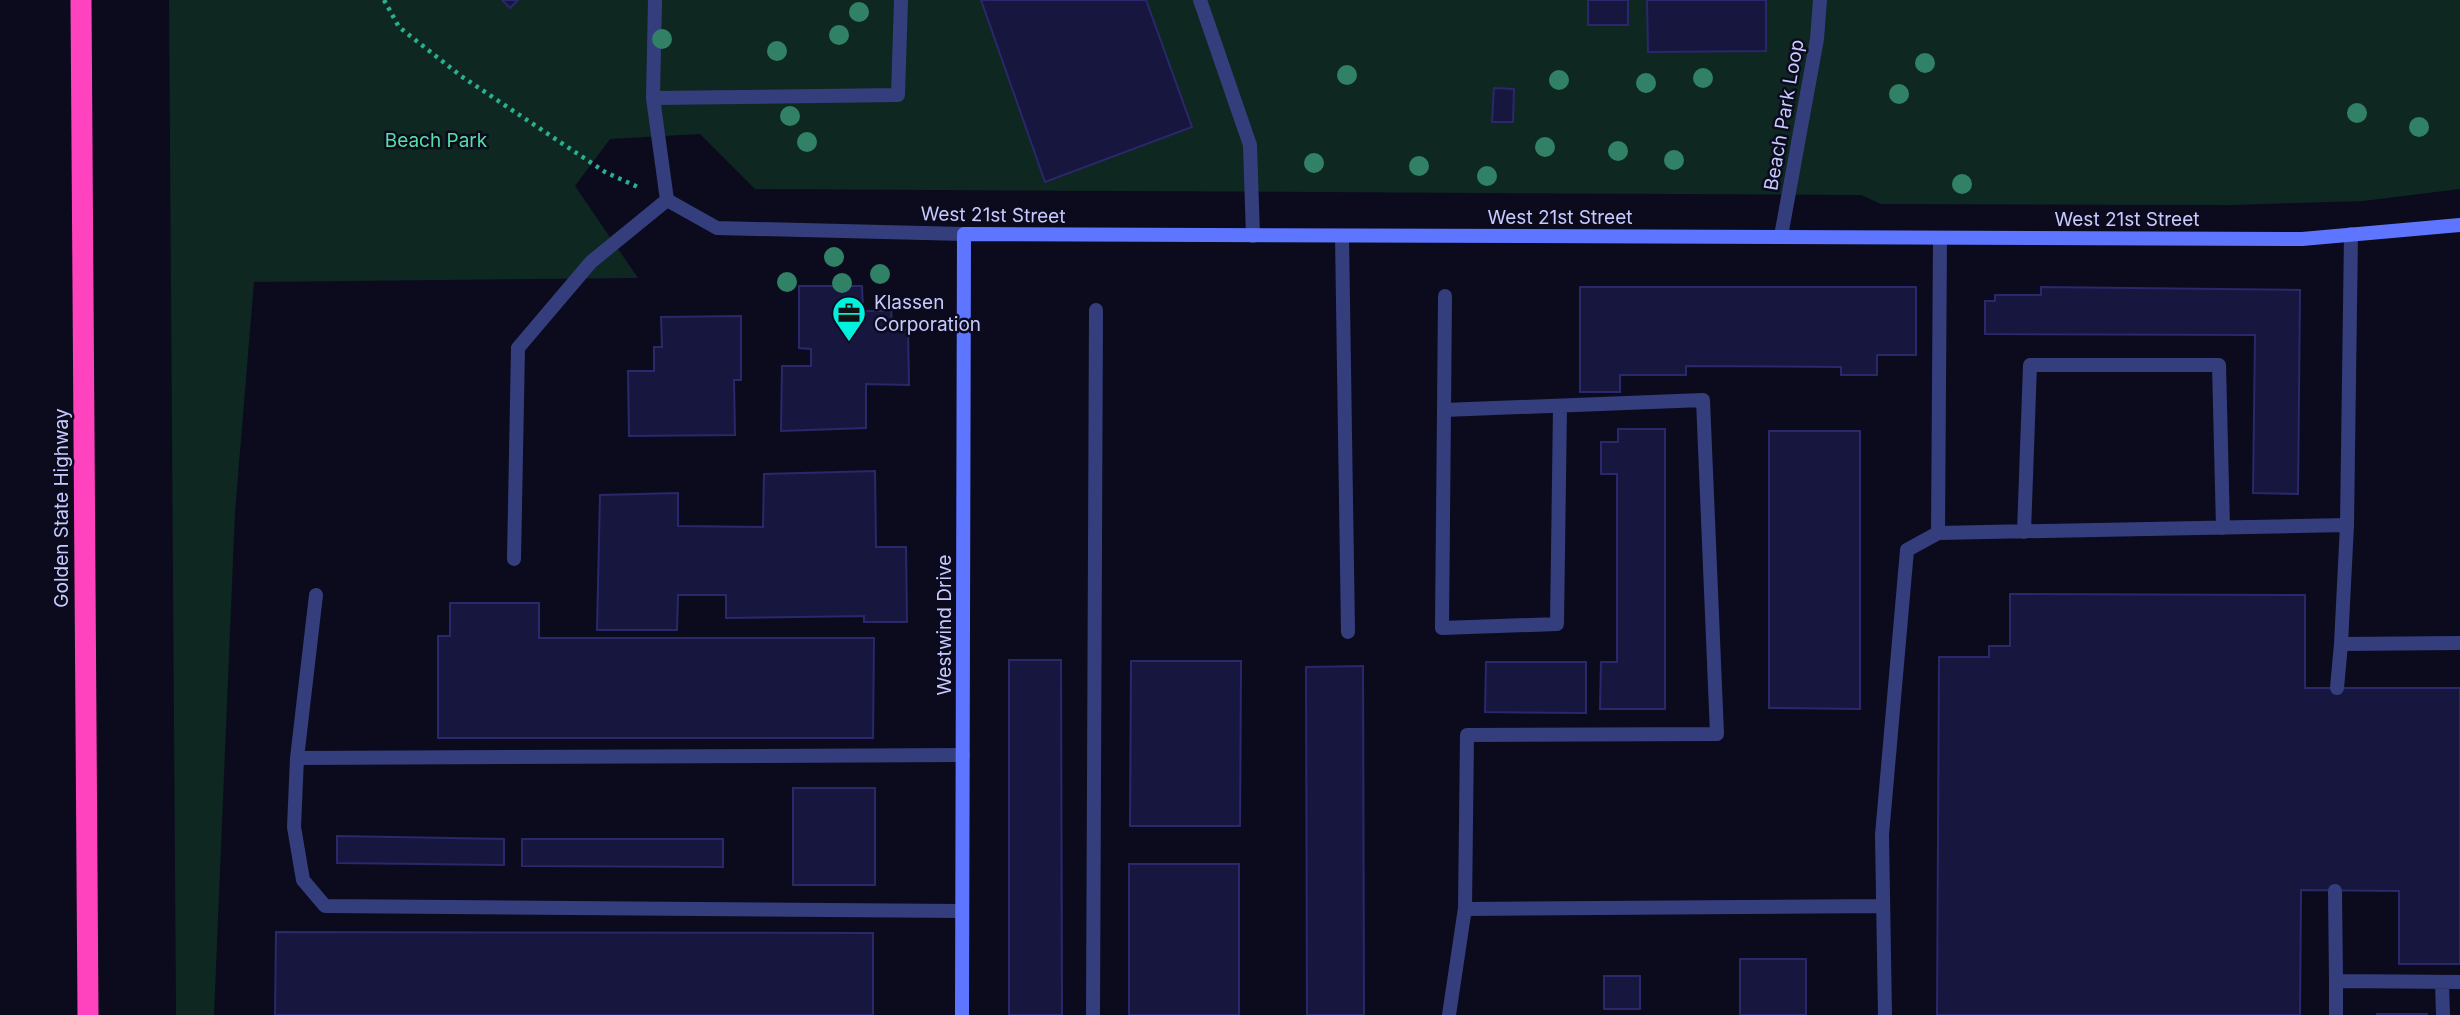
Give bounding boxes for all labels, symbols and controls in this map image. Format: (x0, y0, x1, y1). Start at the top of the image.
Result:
street label: Beach Park Loop (1759, 38, 1809, 192)
park label: Beach Park (385, 129, 488, 152)
street label: West 21st Street (920, 202, 1066, 228)
street label: West 21st Street (1488, 206, 1632, 229)
street label: West 21st Street (2055, 208, 2199, 231)
place label: Klassen Corporation (874, 291, 981, 336)
office icon: Klassen Corporation (830, 294, 868, 343)
street label: Golden State Highway (50, 408, 73, 608)
street label: Westwind Drive (933, 555, 956, 695)

